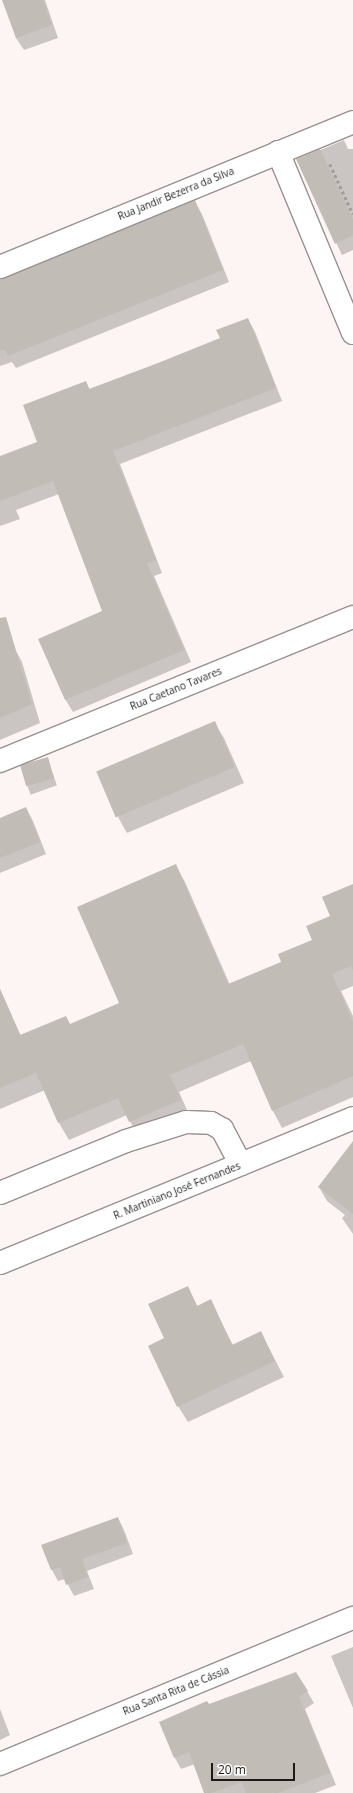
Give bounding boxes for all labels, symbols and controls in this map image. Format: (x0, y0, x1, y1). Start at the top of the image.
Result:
street label: Rua Jandir Bezerra da Silva (116, 165, 236, 223)
street label: Rua Caetano Tavares (128, 665, 224, 713)
street label: R. Martiniano José Fernandes (112, 1160, 242, 1222)
street label: Rua Santa Rita de Cássia (121, 1664, 231, 1718)
scale bar (213, 1755, 297, 1781)
text: 20 m (218, 1761, 246, 1778)

